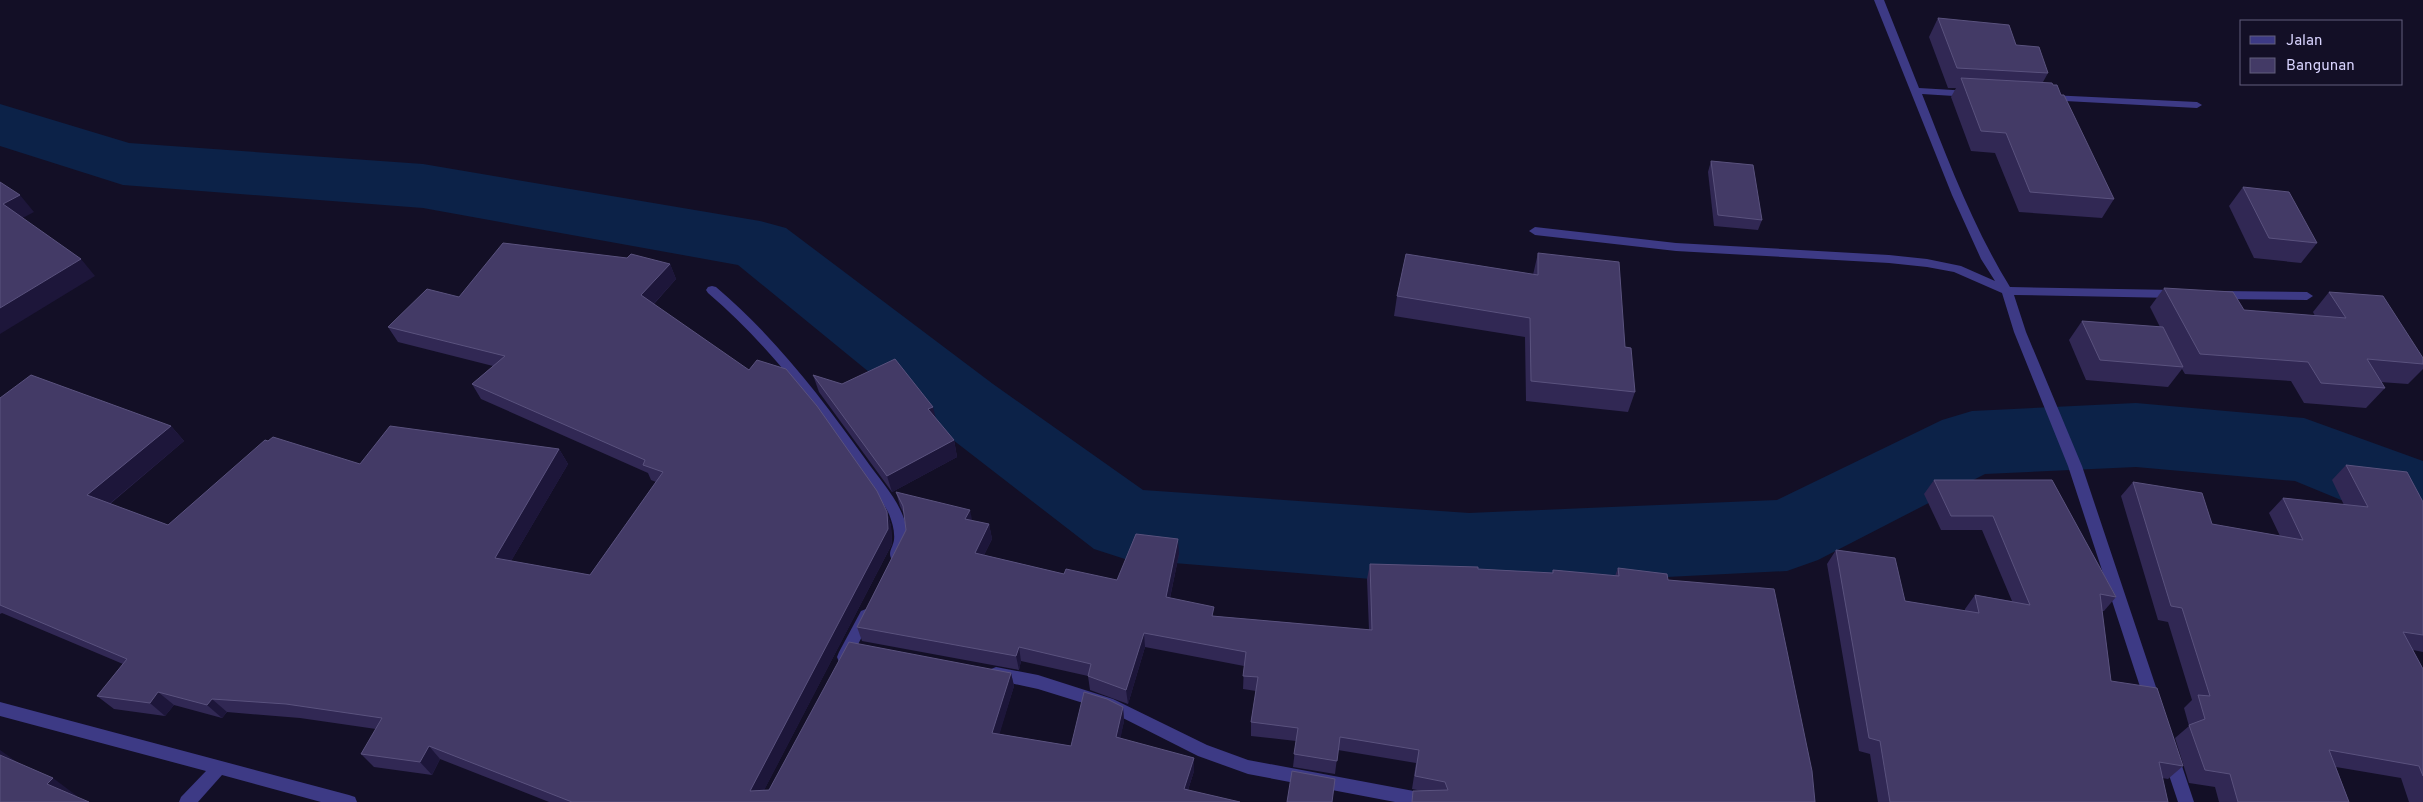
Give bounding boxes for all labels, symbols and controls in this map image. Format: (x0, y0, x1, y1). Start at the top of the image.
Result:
legend (2240, 20, 2403, 85)
text: Jalan (2286, 32, 2323, 51)
text: Bangunan (2286, 57, 2355, 76)

